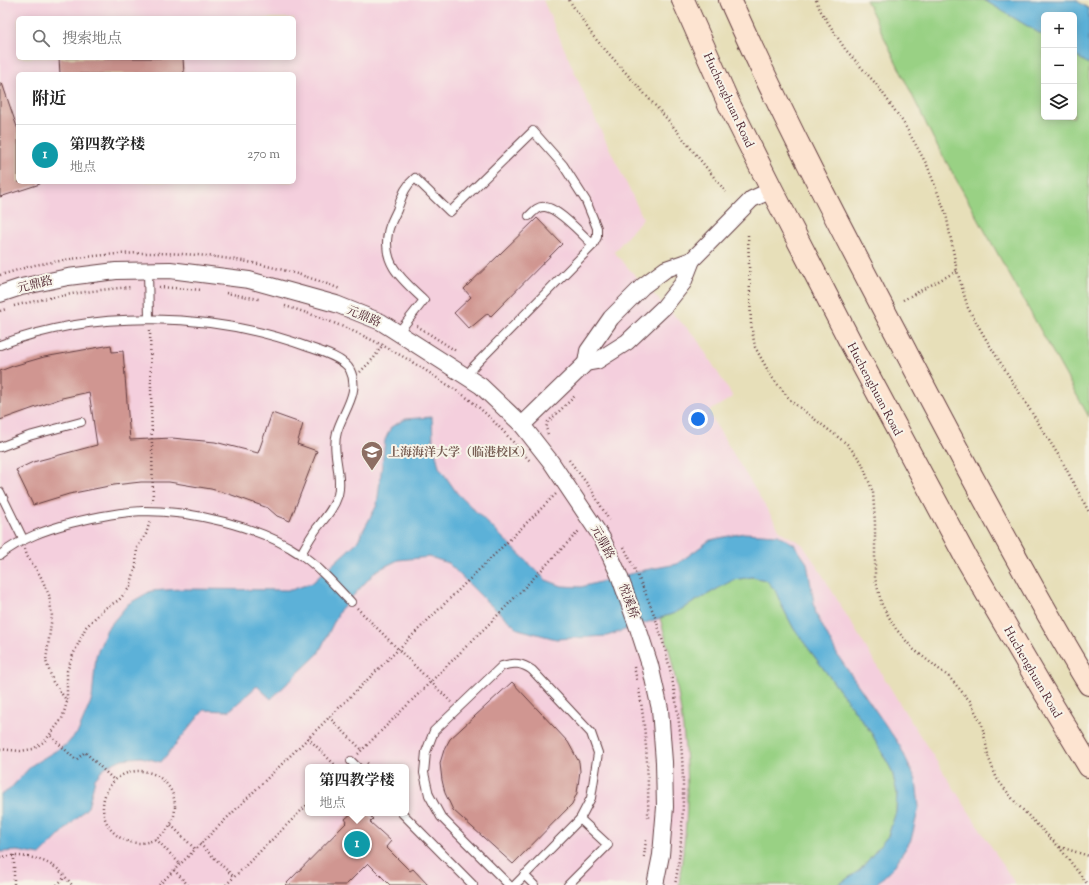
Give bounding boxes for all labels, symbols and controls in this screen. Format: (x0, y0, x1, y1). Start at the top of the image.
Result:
map controls (1041, 12, 1077, 120)
button: + (1041, 12, 1077, 48)
search box (16, 16, 296, 60)
icon: search (30, 27, 52, 49)
text: 搜索地点 (62, 29, 122, 50)
button: − (1041, 48, 1077, 84)
street label: Huchenghuan Road (698, 50, 758, 151)
button: layers (1041, 84, 1077, 120)
text: 附近 (32, 88, 66, 112)
text: 第四教学楼 (70, 135, 145, 156)
text: 1 (43, 146, 47, 164)
text: 270 m (247, 146, 280, 164)
text: 地点 (70, 159, 96, 177)
street label: 元鼎路 (16, 272, 55, 298)
street label: 元鼎路 (344, 302, 384, 332)
street label: Huchenghuan Road (842, 340, 906, 439)
your location (688, 409, 708, 429)
school or university icon: 上海海洋大学（临港校区） (359, 439, 385, 472)
place label: 上海海洋大学（临港校区） (388, 444, 532, 462)
street label: 元鼎路 (586, 522, 619, 563)
street label: 悦溪桥 (613, 581, 643, 621)
street label: Huchenghuan Road (999, 623, 1066, 722)
popup (305, 764, 409, 816)
text: 第四教学楼 (319, 771, 395, 792)
text: 地点 (319, 795, 346, 813)
pin: 1 (344, 829, 370, 859)

